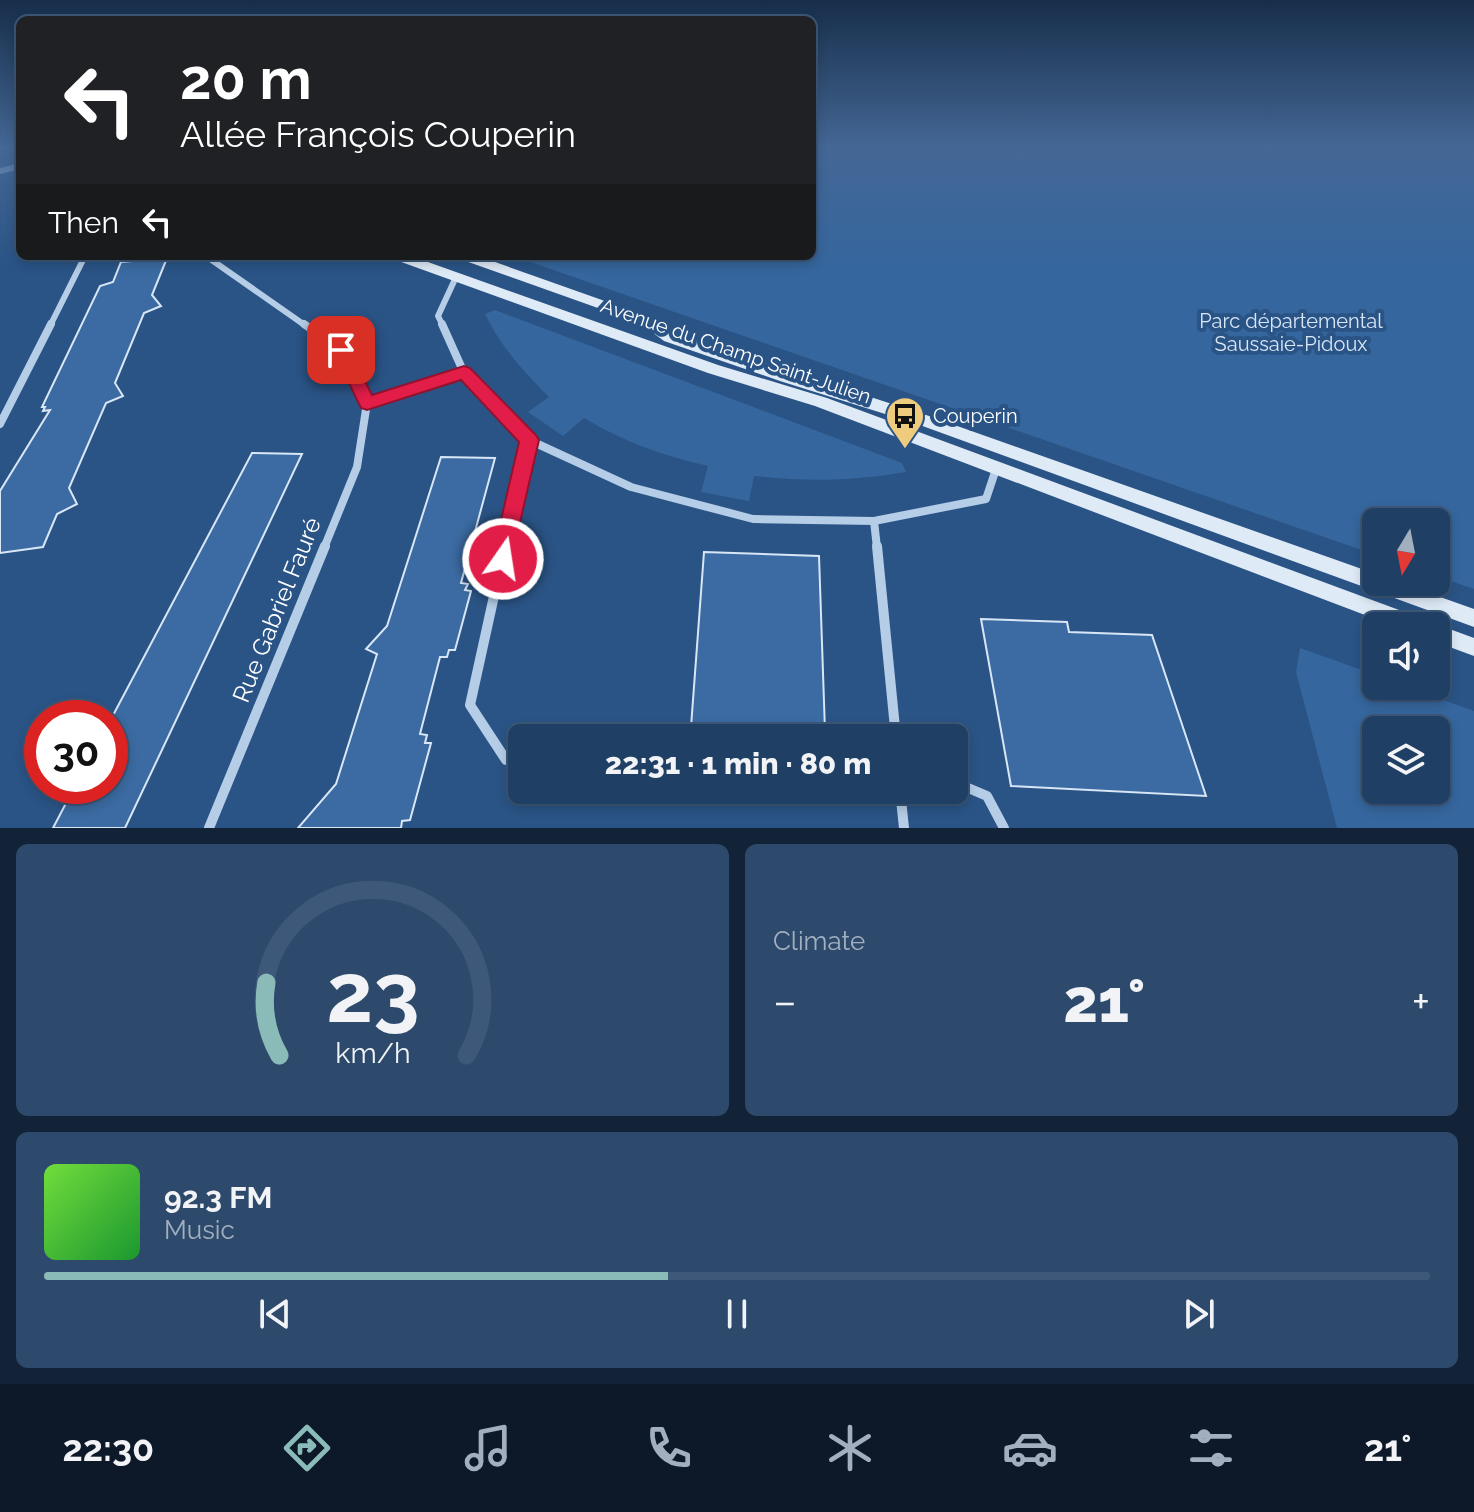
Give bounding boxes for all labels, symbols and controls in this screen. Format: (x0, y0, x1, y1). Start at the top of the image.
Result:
text: 20 m (180, 46, 312, 112)
icon: left (48, 48, 152, 152)
text: Allée François Couperin (180, 113, 576, 155)
icon: left (135, 200, 179, 244)
text: Then (48, 205, 119, 240)
street label: Avenue du Champ Saint-Julien (598, 293, 874, 409)
park label: Parc départemental Saussaie-Pidoux (1199, 309, 1383, 356)
pin (307, 316, 375, 384)
icon: arrive (319, 328, 363, 372)
bus stop icon: Couperin (884, 395, 926, 450)
place label: Couperin (933, 404, 1018, 428)
north arrow (1362, 508, 1450, 596)
map controls (1362, 508, 1450, 804)
street label: Rue Gabriel Fauré (226, 513, 327, 706)
position arrow (461, 517, 545, 601)
button: sound (1362, 612, 1450, 700)
speed limit sign: 30 (24, 700, 128, 804)
button: layers (1362, 716, 1450, 804)
text: 22:31 · 1 min · 80 m (605, 746, 871, 781)
text: Climate (773, 926, 865, 956)
text: 23 (326, 944, 419, 1041)
text: 21° (1063, 966, 1145, 1036)
text: − (773, 976, 797, 1027)
text: + (1412, 976, 1430, 1027)
text: km/h (335, 1036, 410, 1070)
text: 92.3 FM (164, 1180, 272, 1215)
text: Music (164, 1215, 235, 1245)
icon: previous (253, 1292, 297, 1336)
icon: pause (715, 1292, 759, 1336)
icon: next (1177, 1292, 1221, 1336)
icon: directions (279, 1420, 335, 1476)
icon: music (460, 1420, 516, 1476)
icon: phone (641, 1420, 697, 1476)
icon: climate (822, 1420, 878, 1476)
icon: car (1002, 1420, 1058, 1476)
icon: filters (1183, 1420, 1239, 1476)
text: 22:30 (62, 1427, 154, 1469)
text: 21° (1364, 1427, 1412, 1469)

